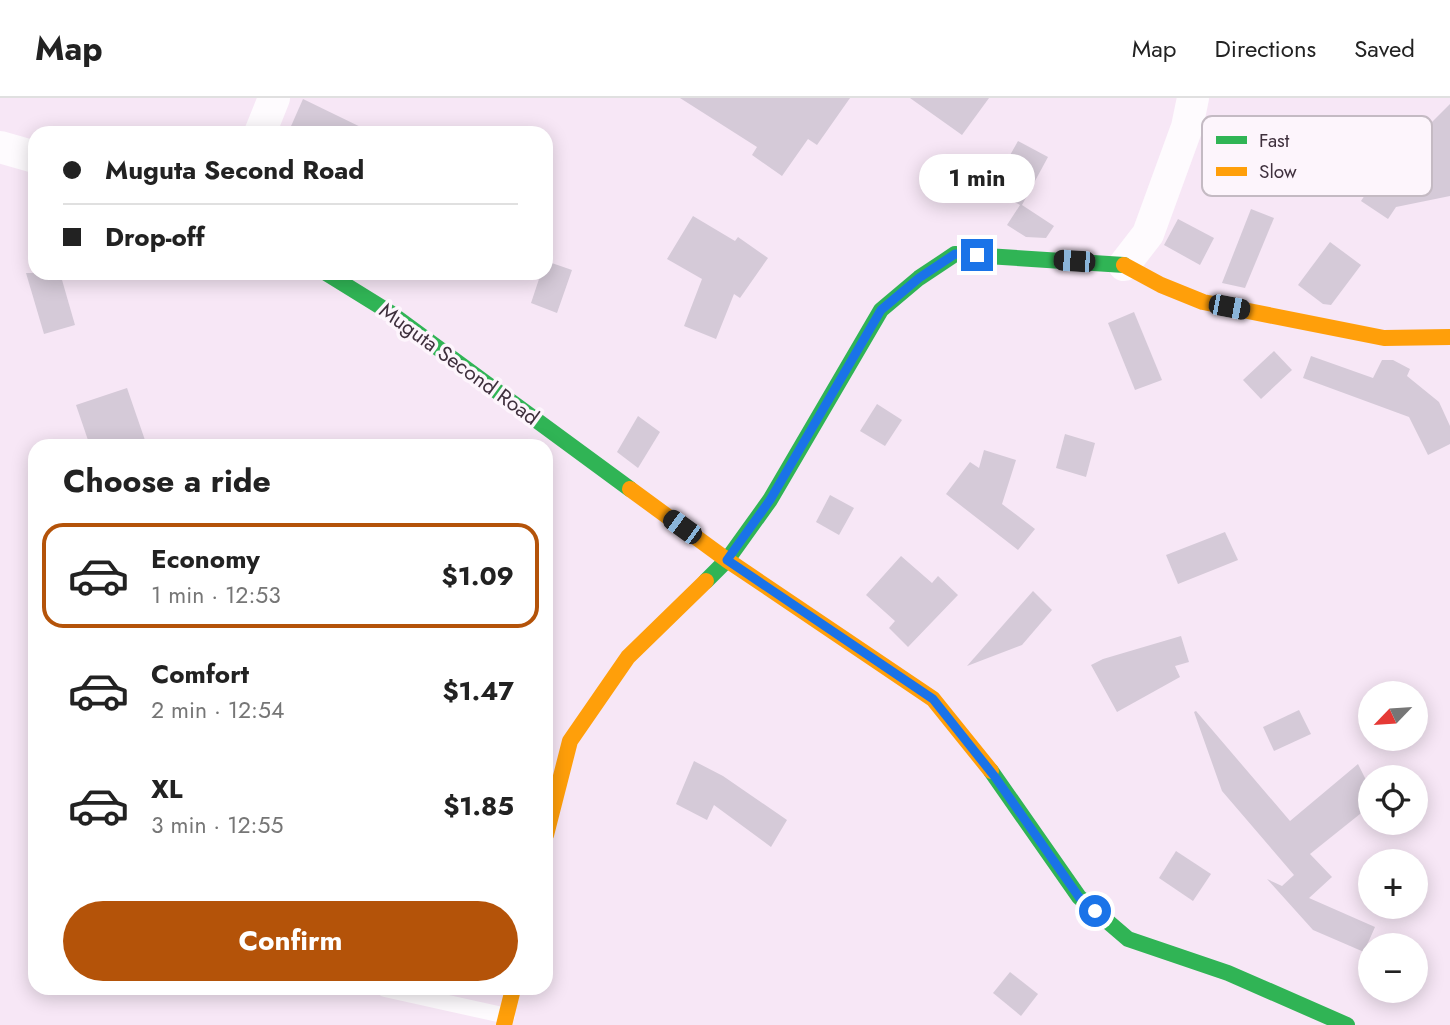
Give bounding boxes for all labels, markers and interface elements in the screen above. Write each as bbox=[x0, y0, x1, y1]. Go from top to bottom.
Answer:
text: Map bbox=[35, 25, 103, 72]
text: Map bbox=[1132, 31, 1177, 66]
text: Directions bbox=[1215, 31, 1316, 66]
text: Saved bbox=[1354, 31, 1415, 66]
legend bbox=[1202, 116, 1432, 196]
text: Fast bbox=[1259, 127, 1290, 154]
text: Muguta Second Road bbox=[105, 151, 364, 189]
callout: 1 min bbox=[919, 153, 1035, 202]
text: Slow bbox=[1259, 158, 1297, 185]
text: 1 min bbox=[948, 161, 1006, 195]
text: Drop-off bbox=[105, 218, 205, 256]
route end bbox=[961, 239, 993, 271]
car bbox=[1053, 249, 1096, 273]
car bbox=[1207, 293, 1252, 321]
street label: Muguta Second Road bbox=[373, 296, 545, 432]
text: Choose a ride bbox=[63, 458, 271, 504]
car bbox=[659, 506, 706, 548]
text: Economy bbox=[151, 540, 260, 578]
icon: car bbox=[67, 544, 130, 607]
text: $1.09 bbox=[442, 557, 514, 595]
text: 1 min · 12:53 bbox=[151, 578, 281, 612]
text: Comfort bbox=[151, 655, 249, 693]
icon: car bbox=[67, 659, 130, 722]
text: $1.47 bbox=[442, 672, 514, 710]
north arrow bbox=[1358, 681, 1428, 751]
map controls bbox=[1358, 681, 1428, 1003]
text: 2 min · 12:54 bbox=[151, 693, 284, 727]
button: locate bbox=[1358, 765, 1428, 835]
text: XL bbox=[151, 770, 183, 808]
icon: car bbox=[67, 774, 130, 837]
text: $1.85 bbox=[443, 787, 514, 825]
text: 3 min · 12:55 bbox=[151, 808, 283, 842]
button: + bbox=[1358, 849, 1428, 919]
route start bbox=[1079, 895, 1111, 927]
button: Confirm bbox=[63, 901, 518, 981]
button: − bbox=[1358, 933, 1428, 1003]

